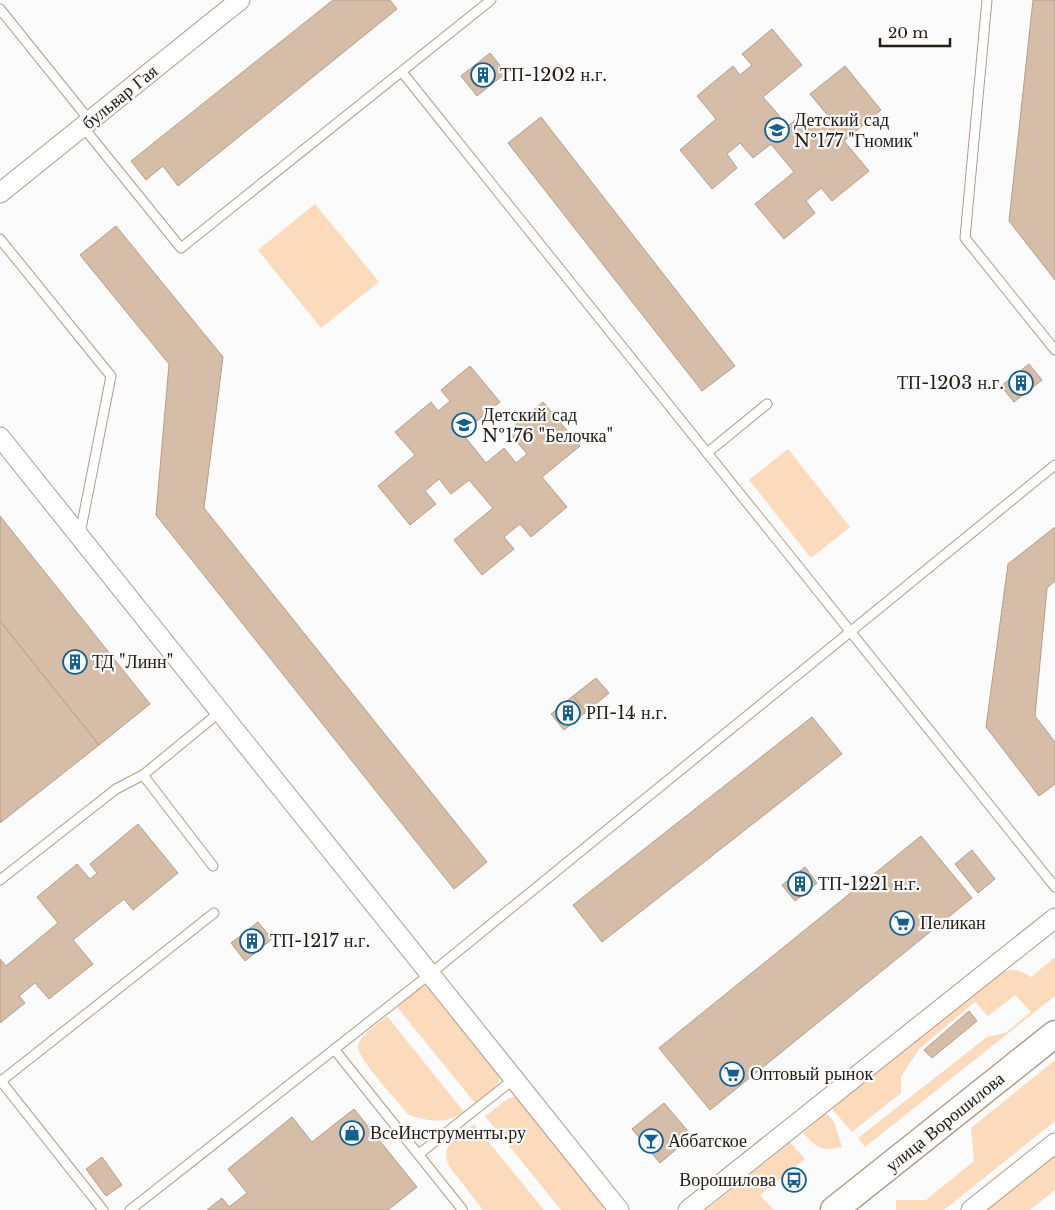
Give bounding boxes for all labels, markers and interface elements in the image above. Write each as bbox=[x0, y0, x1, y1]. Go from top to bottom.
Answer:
scale bar bbox=[880, 15, 950, 47]
text: 20 m bbox=[888, 23, 928, 42]
street label: бульвар Гая bbox=[78, 60, 162, 134]
building icon: ТП-1202 н.г. bbox=[470, 62, 496, 88]
place label: ТП-1202 н.г. bbox=[500, 64, 607, 86]
place label: Детский сад №177 "Гномик" bbox=[794, 109, 919, 152]
school or university icon: Детский сад №177 "Гномик" bbox=[764, 117, 790, 143]
building icon: ТП-1203 н.г. bbox=[1008, 370, 1034, 396]
place label: ТП-1203 н.г. bbox=[897, 372, 1004, 394]
place label: Детский сад №176 "Белочка" bbox=[482, 404, 613, 447]
school or university icon: Детский сад №176 "Белочка" bbox=[451, 412, 477, 438]
building icon: ТД "Линн" bbox=[62, 649, 88, 675]
place label: ТД "Линн" bbox=[92, 651, 173, 673]
building icon: РП-14 н.г. bbox=[555, 700, 581, 726]
place label: РП-14 н.г. bbox=[586, 702, 668, 724]
building icon: ТП-1221 н.г. bbox=[787, 871, 813, 897]
place label: ТП-1221 н.г. bbox=[818, 873, 920, 895]
supermarket icon: Пеликан bbox=[889, 910, 915, 936]
place label: Пеликан bbox=[920, 912, 986, 934]
building icon: ТП-1217 н.г. bbox=[239, 928, 265, 954]
place label: ТП-1217 н.г. bbox=[270, 930, 370, 952]
supermarket icon: Оптовый рынок bbox=[719, 1061, 745, 1087]
place label: Оптовый рынок bbox=[750, 1063, 873, 1085]
street label: улица Ворошилова bbox=[881, 1067, 1009, 1177]
shop icon: ВсеИнструменты.ру bbox=[339, 1120, 365, 1146]
place label: ВсеИнструменты.ру bbox=[370, 1122, 526, 1144]
bar icon: Аббатское bbox=[638, 1128, 664, 1154]
place label: Аббатское bbox=[668, 1130, 747, 1152]
bus stop icon: Ворошилова bbox=[781, 1167, 807, 1193]
place label: Ворошилова bbox=[679, 1169, 776, 1191]

